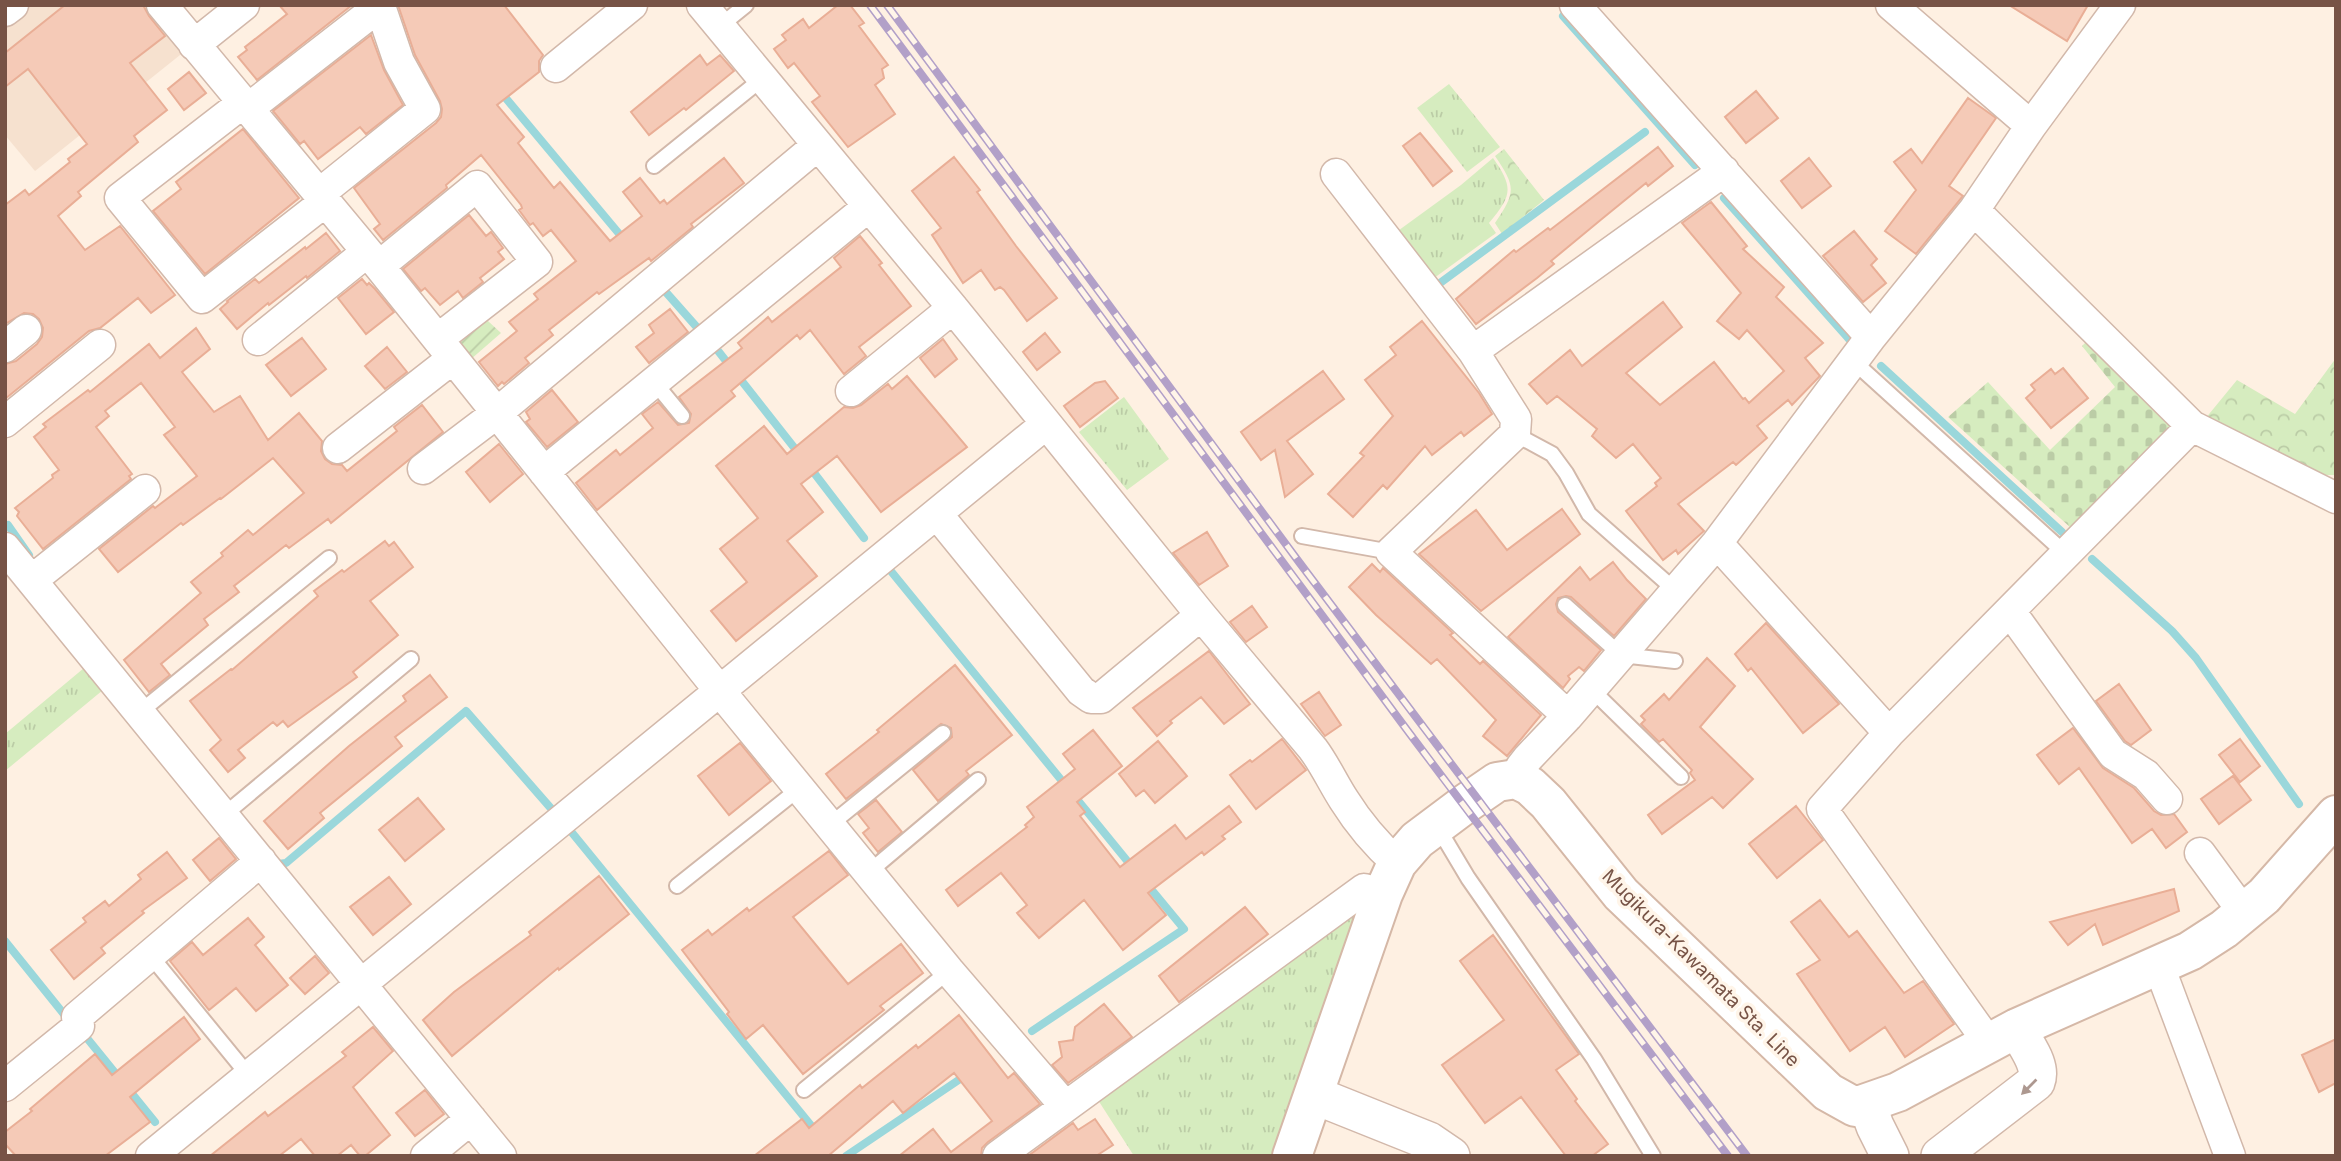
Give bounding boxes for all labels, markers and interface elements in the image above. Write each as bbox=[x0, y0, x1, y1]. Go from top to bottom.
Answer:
street label: Mugikura-Kawamata Sta. Line bbox=[1597, 864, 1805, 1072]
one-way arrow bbox=[2020, 1079, 2037, 1095]

